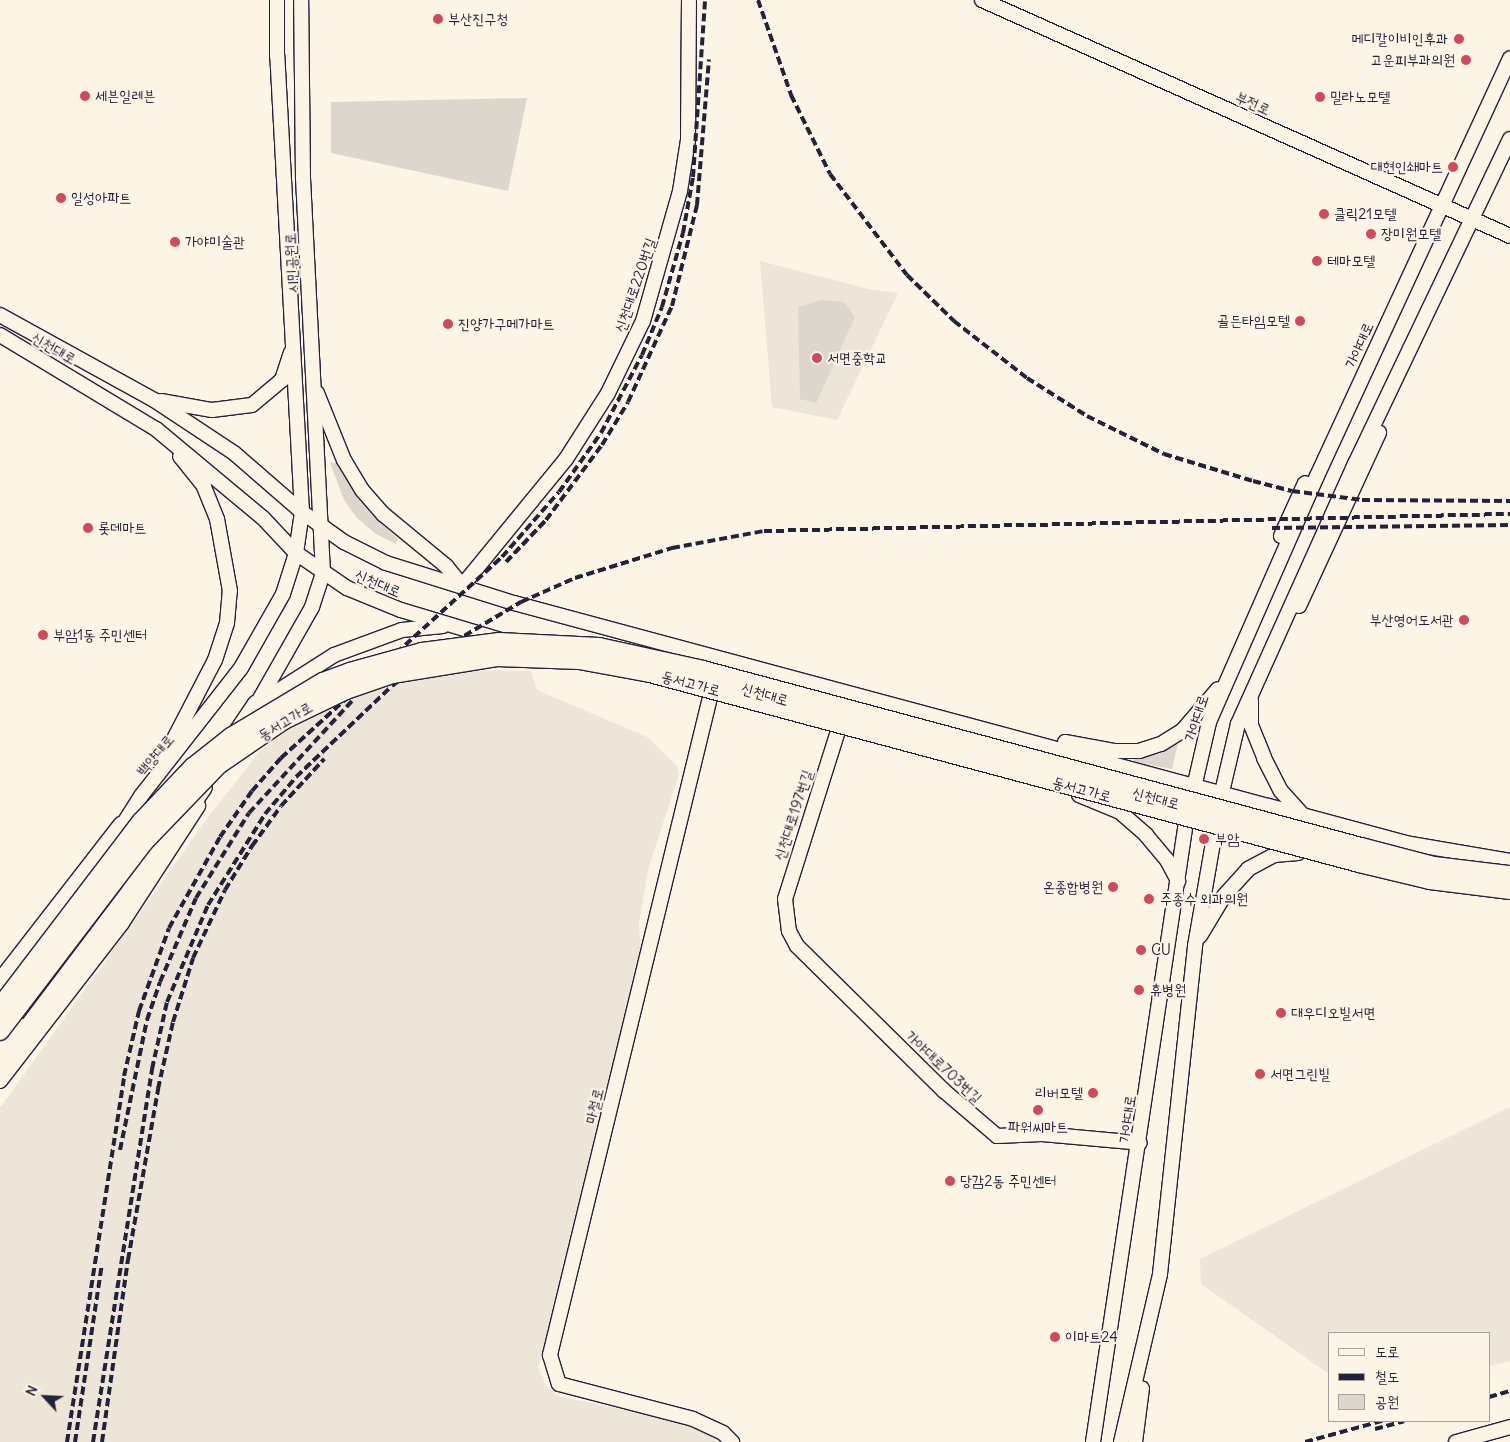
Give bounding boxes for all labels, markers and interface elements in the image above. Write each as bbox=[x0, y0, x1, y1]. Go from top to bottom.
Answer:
place label: 부산진구청 bbox=[448, 10, 508, 28]
marker: 부산진구청 bbox=[432, 13, 444, 25]
place label: 메디칼이비인후과 bbox=[1351, 30, 1448, 48]
marker: 메디칼이비인후과 bbox=[1452, 32, 1466, 46]
place label: 고운피부과의원 bbox=[1371, 51, 1455, 69]
marker: 고운피부과의원 bbox=[1459, 53, 1473, 67]
place label: 세븐일레븐 bbox=[95, 87, 155, 105]
street label: 부전로 bbox=[1233, 87, 1273, 119]
place label: 밀라노모텔 bbox=[1330, 88, 1390, 106]
marker: 세븐일레븐 bbox=[79, 90, 91, 102]
marker: 밀라노모텔 bbox=[1314, 91, 1326, 103]
place label: 대현인쇄마트 bbox=[1371, 158, 1443, 176]
marker: 대현인쇄마트 bbox=[1447, 161, 1459, 173]
place label: 일성아파트 bbox=[71, 189, 131, 207]
marker: 일성아파트 bbox=[55, 192, 67, 204]
place label: 클릭21모텔 bbox=[1334, 205, 1396, 223]
marker: 클릭21모텔 bbox=[1318, 208, 1330, 220]
place label: 장미원모텔 bbox=[1381, 225, 1441, 243]
marker: 장미원모텔 bbox=[1365, 228, 1377, 240]
place label: 가야미술관 bbox=[185, 233, 245, 251]
street label: 시민공원로 bbox=[281, 233, 301, 293]
street label: 신천대로220번길 bbox=[610, 235, 660, 335]
marker: 가야미술관 bbox=[169, 236, 181, 248]
place label: 테마모텔 bbox=[1327, 252, 1375, 270]
marker: 테마모텔 bbox=[1311, 255, 1323, 267]
place label: 골든타임모텔 bbox=[1218, 312, 1290, 330]
place label: 진양가구메가마트 bbox=[458, 315, 555, 333]
marker: 골든타임모텔 bbox=[1294, 315, 1306, 327]
marker: 진양가구메가마트 bbox=[442, 318, 454, 330]
street label: 가야대로 bbox=[1341, 319, 1377, 371]
street label: 신천대로 bbox=[29, 328, 79, 368]
place label: 서면중학교 bbox=[827, 349, 887, 367]
marker: 서면중학교 bbox=[811, 352, 823, 364]
place label: 롯데마트 bbox=[98, 519, 146, 537]
marker: 롯데마트 bbox=[82, 522, 94, 534]
street label: 신천대로 bbox=[352, 565, 404, 601]
place label: 부산영어도서관 bbox=[1370, 611, 1454, 629]
marker: 부산영어도서관 bbox=[1458, 614, 1470, 626]
place label: 부암1동 주민센터 bbox=[53, 626, 147, 644]
marker: 부암1동 주민센터 bbox=[37, 629, 49, 641]
street label: 동서고가로 bbox=[660, 666, 722, 700]
street label: 신천대로 bbox=[739, 679, 791, 709]
street label: 가야대로 bbox=[1180, 692, 1212, 744]
street label: 동서고가로 bbox=[254, 698, 316, 744]
street label: 백양대로 bbox=[133, 731, 177, 779]
street label: 신천대로197번길 bbox=[770, 767, 816, 863]
street label: 동서고가로 bbox=[1051, 772, 1113, 806]
street label: 신천대로 bbox=[1130, 783, 1182, 813]
place label: 부암 bbox=[1215, 830, 1239, 848]
marker: 부암 bbox=[1197, 832, 1211, 846]
place label: 온종합병원 bbox=[1043, 878, 1103, 896]
marker: 온종합병원 bbox=[1107, 881, 1119, 893]
place label: 주종수 외과의원 bbox=[1160, 890, 1248, 908]
marker: 주종수 외과의원 bbox=[1142, 892, 1156, 906]
place label: CU bbox=[1151, 941, 1171, 959]
marker: CU bbox=[1135, 944, 1147, 956]
place label: 휴병원 bbox=[1150, 981, 1186, 999]
marker: 휴병원 bbox=[1132, 983, 1146, 997]
place label: 대우디오빌서면 bbox=[1291, 1004, 1375, 1022]
marker: 대우디오빌서면 bbox=[1275, 1007, 1287, 1019]
street label: 가야대로703번길 bbox=[902, 1027, 986, 1107]
place label: 서면그린빌 bbox=[1270, 1065, 1330, 1083]
marker: 서면그린빌 bbox=[1254, 1068, 1266, 1080]
place label: 리버모텔 bbox=[1035, 1084, 1083, 1102]
street label: 마철로 bbox=[581, 1086, 607, 1126]
marker: 리버모텔 bbox=[1087, 1087, 1099, 1099]
street label: 가야대로 bbox=[1115, 1094, 1139, 1144]
marker: 파워씨마트 bbox=[1032, 1104, 1044, 1116]
place label: 파워씨마트 bbox=[1008, 1118, 1068, 1136]
place label: 당감2동 주민센터 bbox=[960, 1172, 1056, 1190]
marker: 당감2동 주민센터 bbox=[944, 1175, 956, 1187]
place label: 이마트24 bbox=[1065, 1328, 1118, 1346]
marker: 이마트24 bbox=[1049, 1331, 1061, 1343]
legend bbox=[1328, 1332, 1490, 1422]
text: 도로 bbox=[1375, 1342, 1399, 1361]
text: 철도 bbox=[1375, 1367, 1399, 1386]
north arrow bbox=[20, 1372, 70, 1422]
text: N bbox=[21, 1382, 42, 1399]
text: 공원 bbox=[1375, 1392, 1399, 1411]

